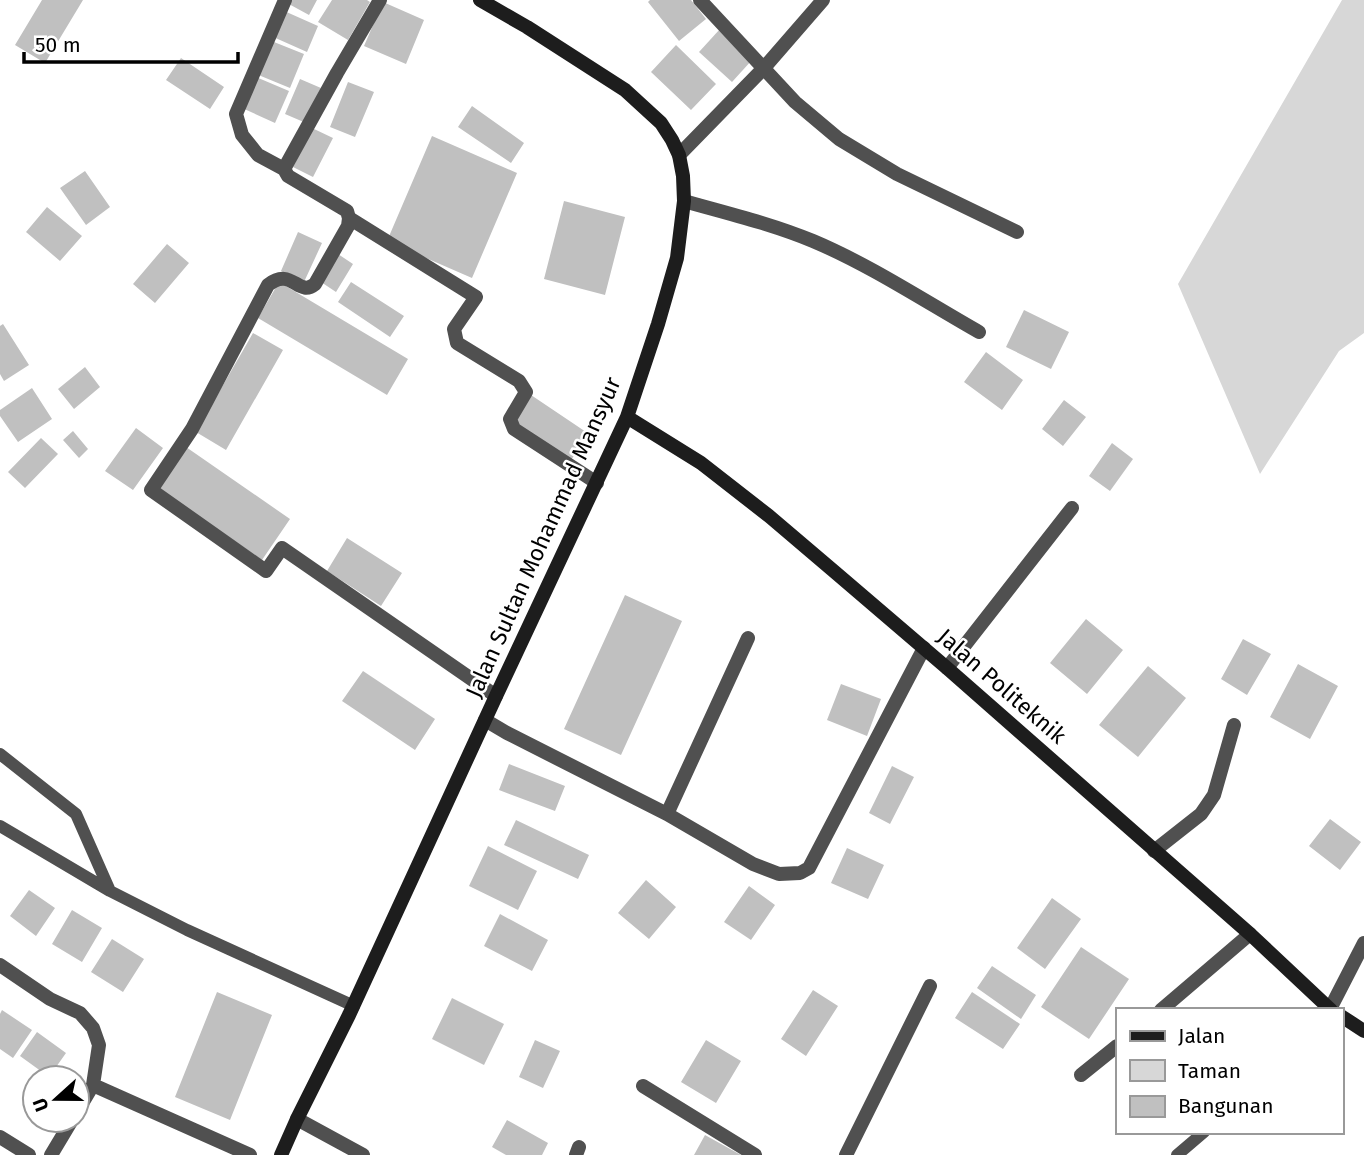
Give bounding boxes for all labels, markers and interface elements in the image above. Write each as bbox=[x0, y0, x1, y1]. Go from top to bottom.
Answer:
scale bar bbox=[24, 21, 238, 65]
text: 50 m bbox=[35, 32, 81, 58]
street label: Jalan Sultan Mohammad Mansyur bbox=[459, 372, 627, 702]
street label: Jalan Politeknik bbox=[932, 623, 1072, 750]
legend bbox=[1116, 1008, 1343, 1134]
text: Jalan bbox=[1178, 1023, 1225, 1049]
text: Taman bbox=[1178, 1058, 1241, 1084]
north arrow bbox=[21, 1064, 91, 1134]
text: Bangunan bbox=[1178, 1093, 1273, 1119]
text: U bbox=[28, 1095, 54, 1115]

